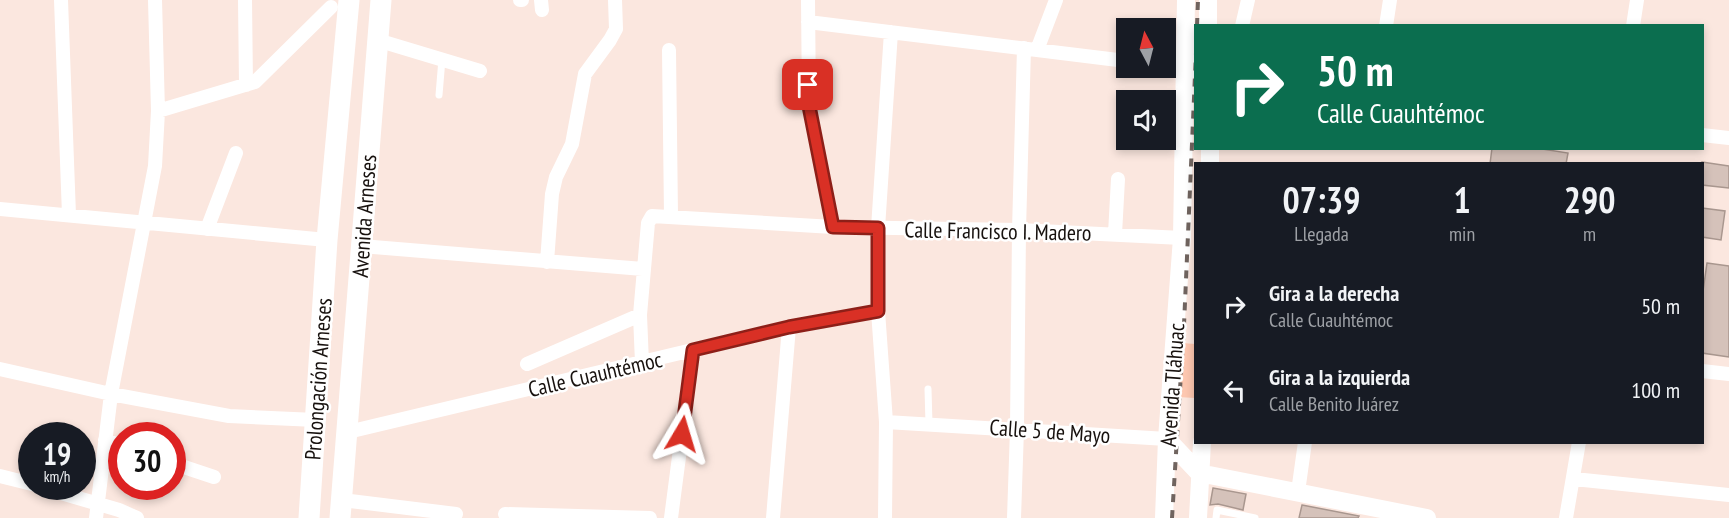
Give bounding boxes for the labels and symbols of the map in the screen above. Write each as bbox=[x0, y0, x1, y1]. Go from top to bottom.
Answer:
north arrow bbox=[1116, 18, 1176, 78]
pin bbox=[782, 59, 833, 110]
street label: Avenida Arneses bbox=[346, 154, 382, 278]
street label: Calle Francisco I. Madero bbox=[904, 215, 1092, 247]
street label: Prolongación Arneses bbox=[298, 297, 338, 461]
street label: Avenida Tláhuac bbox=[1154, 322, 1190, 448]
street label: Calle Cuauhtémoc bbox=[525, 345, 665, 403]
position arrow bbox=[650, 402, 714, 466]
street label: Calle 5 de Mayo bbox=[989, 413, 1111, 449]
speed limit sign: 30 bbox=[108, 422, 186, 500]

